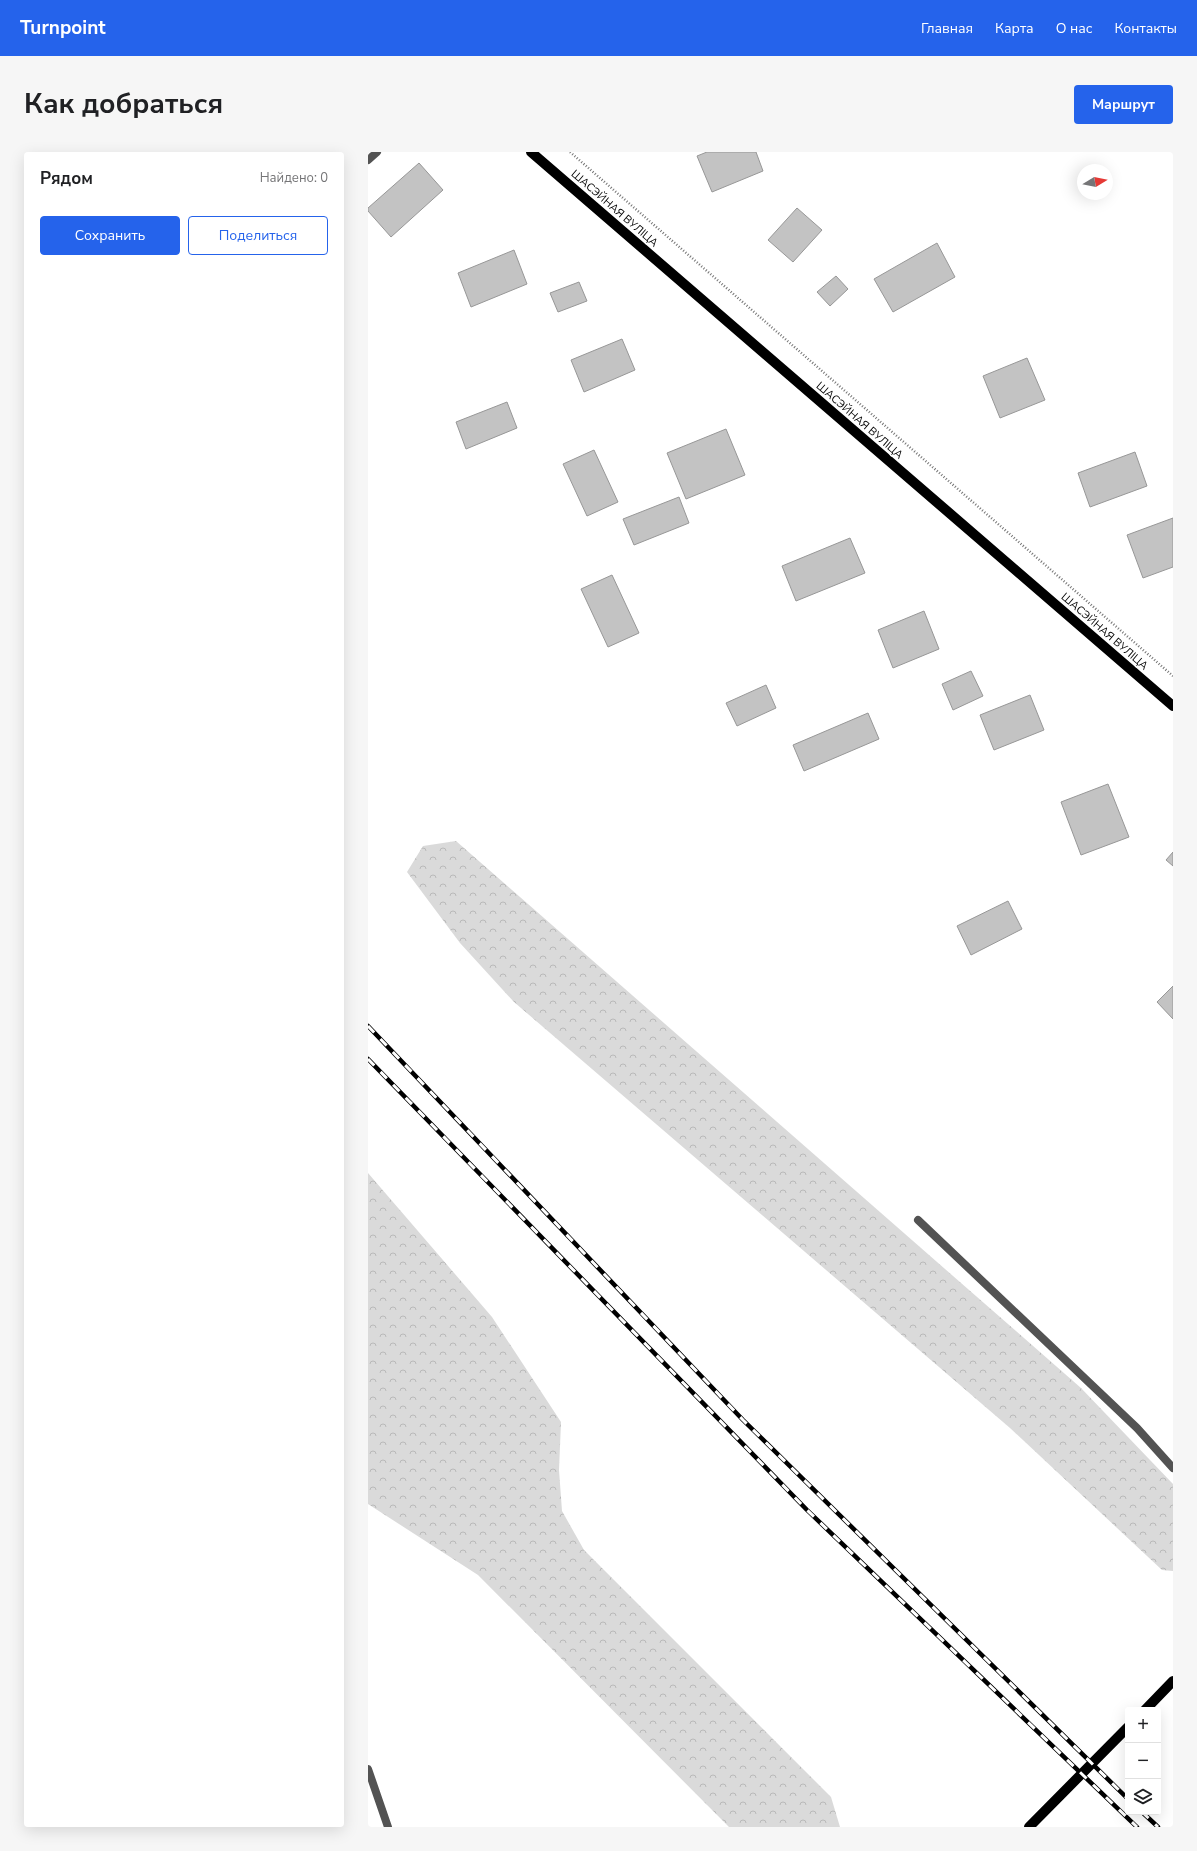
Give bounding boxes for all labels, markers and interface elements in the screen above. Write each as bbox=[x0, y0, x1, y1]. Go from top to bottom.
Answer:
text: Turnpoint bbox=[20, 15, 106, 41]
text: Главная bbox=[921, 19, 973, 38]
text: Карта bbox=[995, 19, 1034, 38]
text: О нас bbox=[1056, 19, 1092, 38]
text: Контакты bbox=[1114, 19, 1177, 38]
text: Как добраться bbox=[24, 85, 223, 123]
button: Маршрут bbox=[1074, 85, 1173, 124]
north arrow bbox=[1077, 164, 1113, 200]
street label: ШАСЭЙНАЯ ВУЛІЦА bbox=[568, 166, 661, 250]
text: Рядом bbox=[40, 167, 93, 190]
text: Найдено: 0 bbox=[260, 169, 328, 187]
button: Сохранить bbox=[40, 216, 180, 255]
button: Поделиться bbox=[188, 216, 328, 255]
street label: ШАСЭЙНАЯ ВУЛІЦА bbox=[813, 378, 906, 462]
street label: ШАСЭЙНАЯ ВУЛІЦА bbox=[1058, 589, 1151, 673]
map controls bbox=[1125, 1707, 1161, 1815]
button: + bbox=[1125, 1707, 1161, 1743]
button: − bbox=[1125, 1743, 1161, 1779]
button: layers bbox=[1125, 1779, 1161, 1815]

